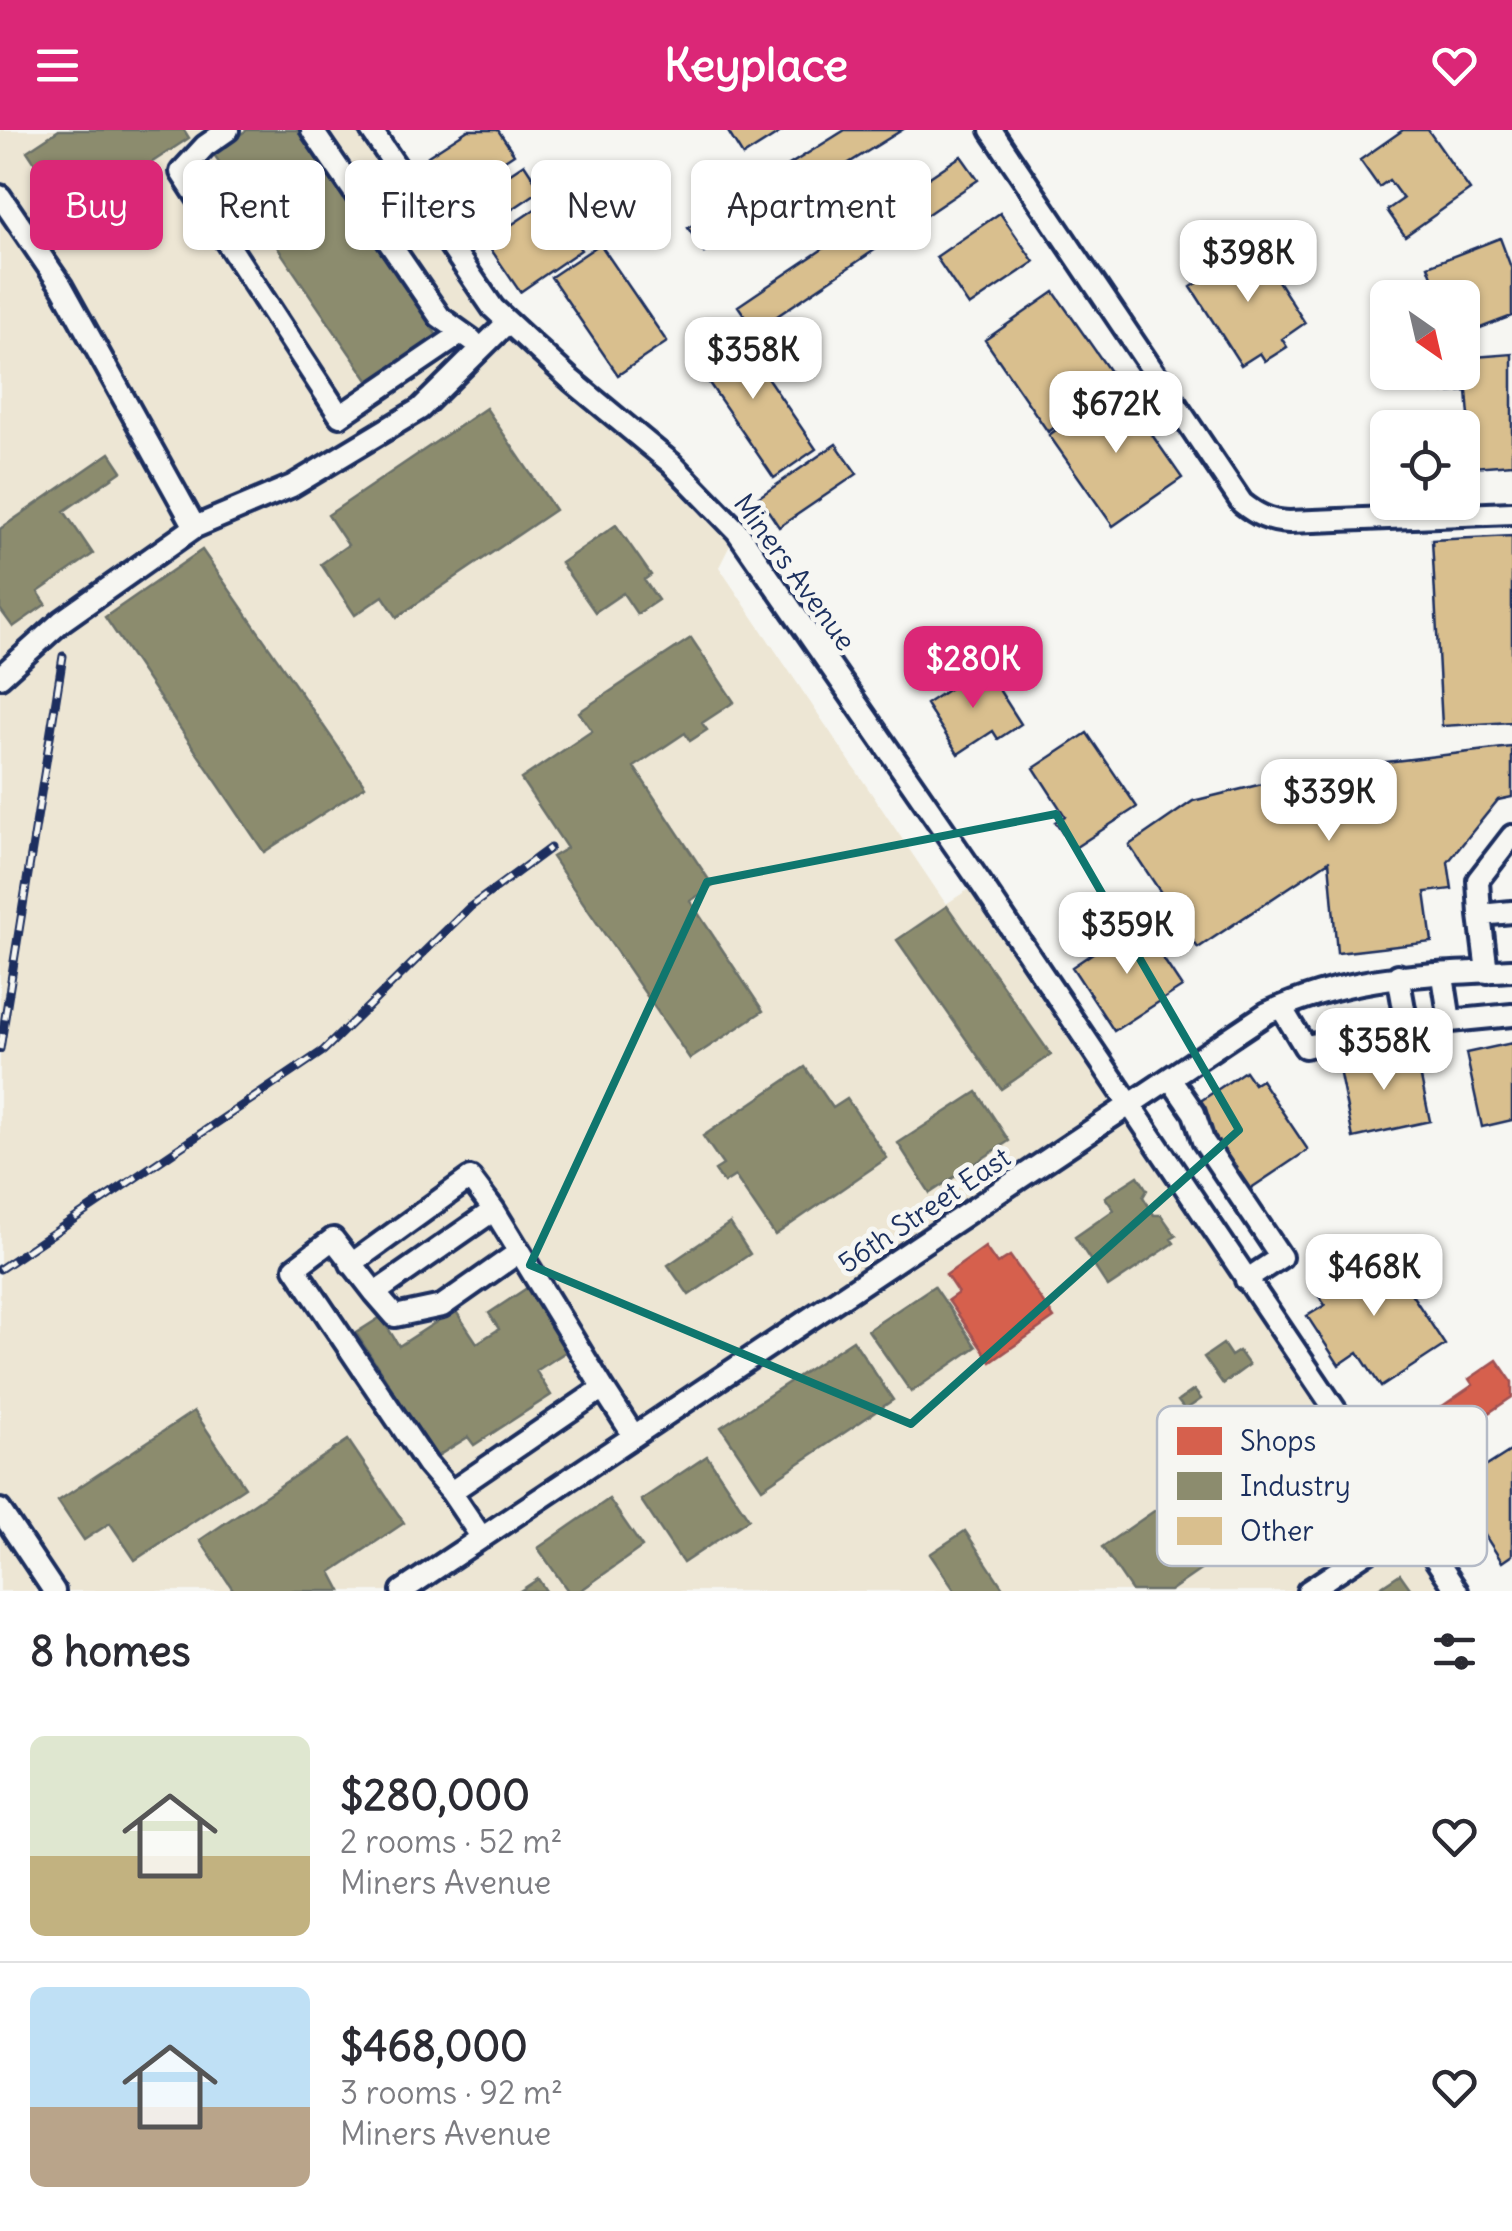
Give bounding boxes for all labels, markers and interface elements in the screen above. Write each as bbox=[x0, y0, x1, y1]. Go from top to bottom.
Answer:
text: Keyplace bbox=[664, 37, 848, 93]
icon: menu bbox=[30, 38, 85, 93]
icon: heart bbox=[1427, 38, 1482, 93]
chip: Buy bbox=[30, 160, 163, 250]
chip: Rent bbox=[183, 160, 325, 250]
chip: Filters bbox=[345, 160, 511, 250]
chip: New bbox=[531, 160, 671, 250]
chip: Apartment bbox=[691, 160, 931, 250]
pin: $398K bbox=[1178, 220, 1318, 305]
text: $398K bbox=[1202, 232, 1294, 273]
north arrow bbox=[1370, 280, 1480, 390]
map controls bbox=[1370, 280, 1480, 520]
pin: $358K bbox=[683, 317, 823, 402]
text: $358K bbox=[707, 329, 799, 370]
pin: $672K bbox=[1046, 371, 1186, 456]
text: $672K bbox=[1071, 383, 1161, 424]
button: locate bbox=[1370, 410, 1480, 520]
street label: Miners Avenue bbox=[726, 487, 864, 657]
pin: $280K bbox=[903, 626, 1043, 711]
text: $280K bbox=[926, 638, 1020, 679]
pin: $339K bbox=[1259, 759, 1399, 844]
text: $339K bbox=[1283, 771, 1375, 812]
pin: $359K bbox=[1057, 892, 1197, 977]
text: $359K bbox=[1081, 904, 1173, 945]
pin: $358K bbox=[1314, 1008, 1454, 1093]
text: $358K bbox=[1338, 1020, 1430, 1061]
street label: 56th Street East bbox=[831, 1139, 1017, 1281]
pin: $468K bbox=[1304, 1234, 1444, 1319]
text: $468K bbox=[1328, 1246, 1420, 1287]
legend bbox=[1157, 1406, 1487, 1566]
text: Shops bbox=[1240, 1423, 1316, 1459]
text: Industry bbox=[1240, 1468, 1351, 1504]
text: Other bbox=[1240, 1513, 1314, 1549]
icon: filters bbox=[1427, 1624, 1482, 1679]
text: 8 homes bbox=[30, 1625, 191, 1677]
text: $280,000 bbox=[340, 1769, 530, 1821]
icon: home bbox=[110, 1776, 230, 1896]
icon: heart bbox=[1427, 1809, 1482, 1864]
text: 2 rooms · 52 m² bbox=[340, 1821, 562, 1862]
text: Miners Avenue bbox=[340, 1862, 551, 1903]
text: $468,000 bbox=[340, 2020, 528, 2072]
icon: home bbox=[110, 2027, 230, 2147]
icon: heart bbox=[1427, 2060, 1482, 2115]
text: 3 rooms · 92 m² bbox=[340, 2072, 563, 2113]
text: Miners Avenue bbox=[340, 2113, 551, 2154]

